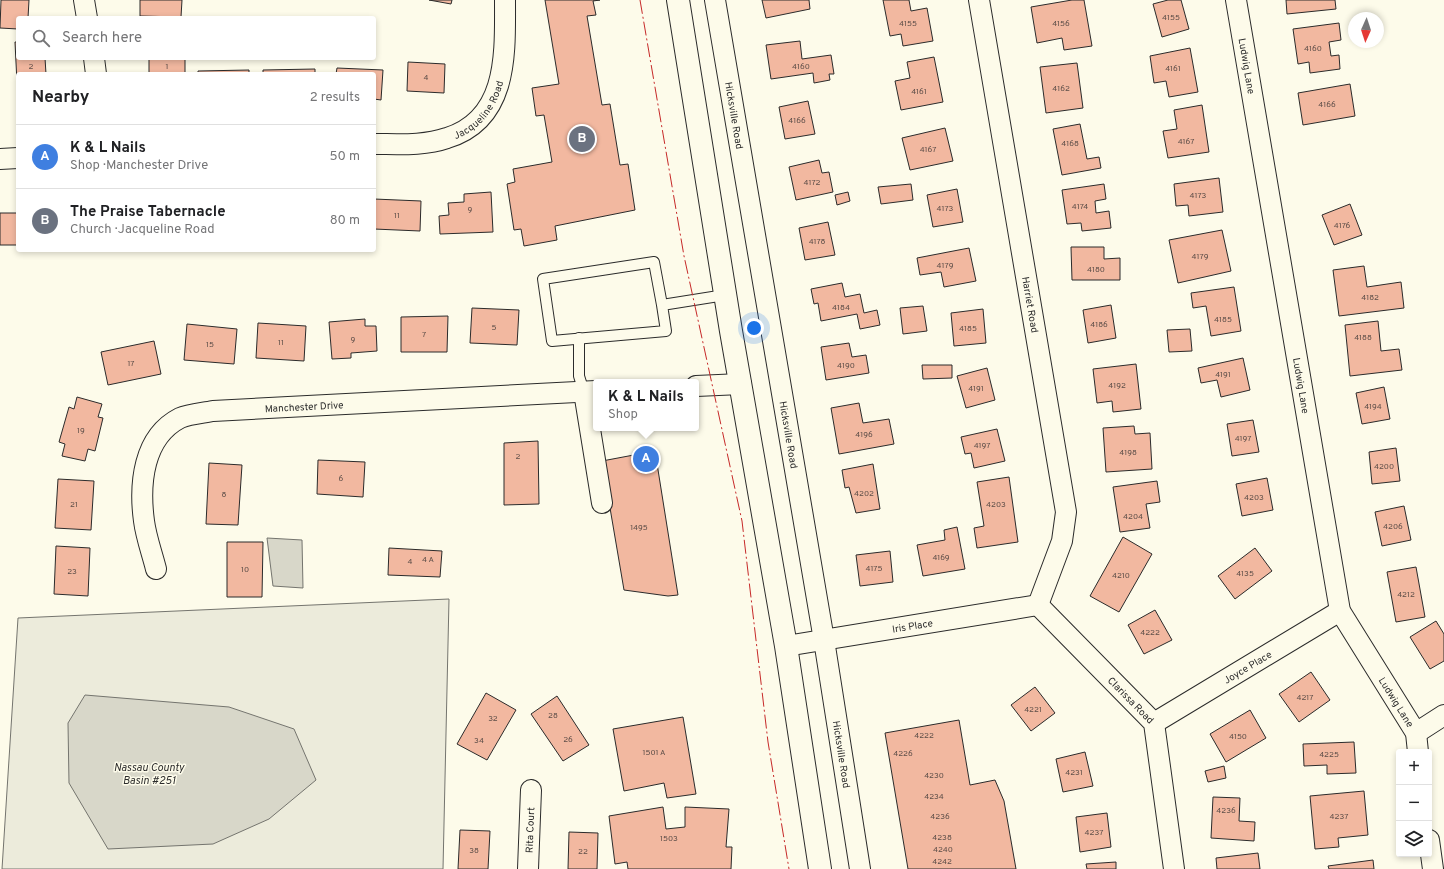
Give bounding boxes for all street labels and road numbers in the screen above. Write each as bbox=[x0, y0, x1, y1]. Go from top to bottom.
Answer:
street label: Ludwig Lane bbox=[1235, 37, 1257, 95]
street label: Jacqueline Road bbox=[452, 79, 507, 143]
street label: Hicksville Road bbox=[721, 81, 745, 150]
street label: Harriet Road bbox=[1018, 276, 1040, 334]
street label: Ludwig Lane bbox=[1289, 357, 1311, 415]
street label: Manchester Drive bbox=[265, 399, 344, 416]
street label: Hicksville Road bbox=[775, 400, 800, 470]
street label: Iris Place bbox=[891, 617, 934, 637]
street label: Joyce Place bbox=[1222, 649, 1275, 688]
street label: Clarissa Road bbox=[1104, 675, 1156, 727]
street label: Ludwig Lane bbox=[1375, 675, 1416, 730]
street label: Hicksville Road bbox=[829, 720, 852, 789]
street label: Rita Court bbox=[524, 807, 538, 853]

